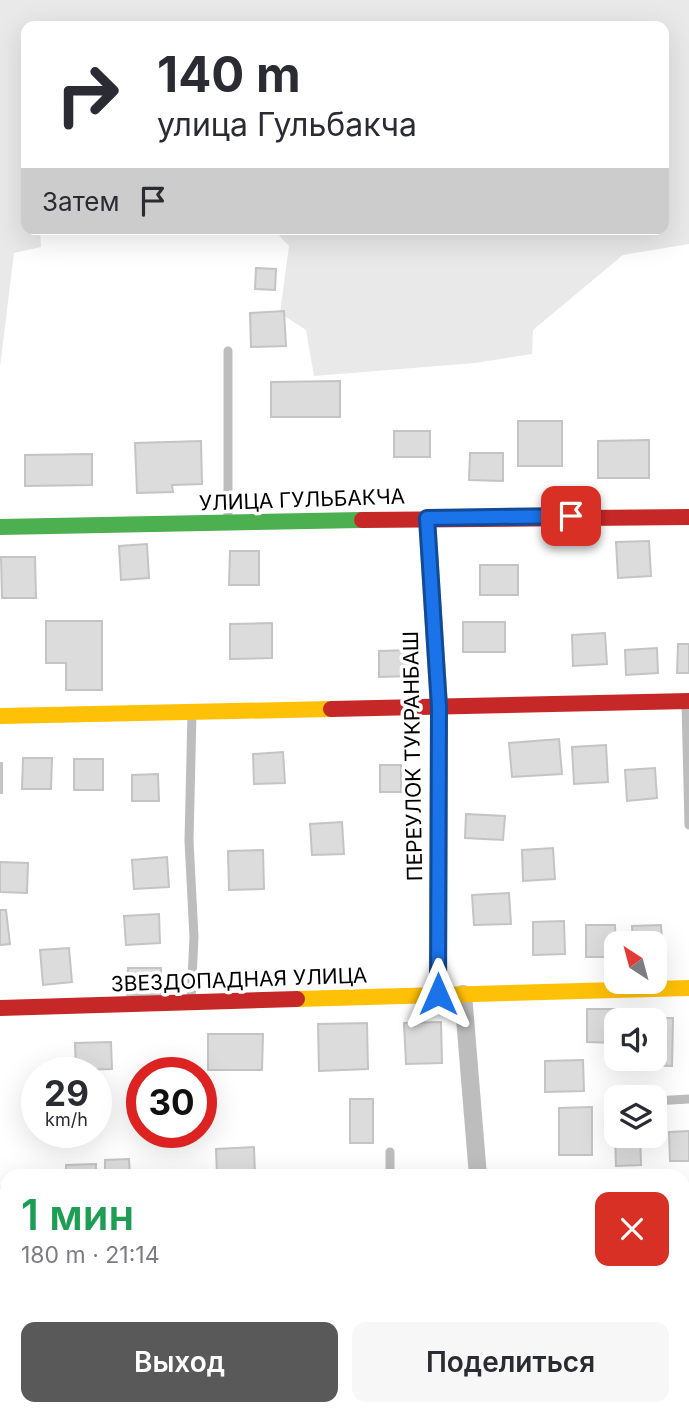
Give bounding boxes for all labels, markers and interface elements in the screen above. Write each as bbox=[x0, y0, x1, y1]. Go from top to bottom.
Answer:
text: 140 m bbox=[157, 45, 301, 104]
icon: right bbox=[42, 49, 133, 140]
text: улица Гульбакча bbox=[157, 105, 417, 144]
icon: arrive bbox=[134, 182, 172, 220]
text: Затем bbox=[42, 186, 120, 217]
street label: УЛИЦА ГУЛЬБАКЧА bbox=[198, 483, 406, 516]
pin bbox=[541, 486, 601, 546]
icon: arrive bbox=[552, 497, 590, 535]
street label: ПЕРЕУЛОК ТУКРАНБАШ bbox=[398, 631, 427, 881]
north arrow bbox=[604, 931, 667, 994]
map controls bbox=[604, 931, 667, 1148]
position arrow bbox=[401, 957, 475, 1031]
street label: ЗВЕЗДОПАДНАЯ УЛИЦА bbox=[110, 963, 368, 996]
button: sound bbox=[604, 1008, 667, 1071]
speed limit sign: 30 bbox=[126, 1057, 217, 1148]
text: 29 bbox=[44, 1072, 89, 1114]
button: layers bbox=[604, 1085, 667, 1148]
text: km/h bbox=[45, 1109, 88, 1130]
text: 1 мин bbox=[21, 1189, 134, 1240]
button: close bbox=[595, 1192, 669, 1266]
text: 180 m · 21:14 bbox=[21, 1241, 160, 1269]
button: Выход bbox=[21, 1322, 338, 1402]
button: Поделиться bbox=[352, 1322, 669, 1402]

